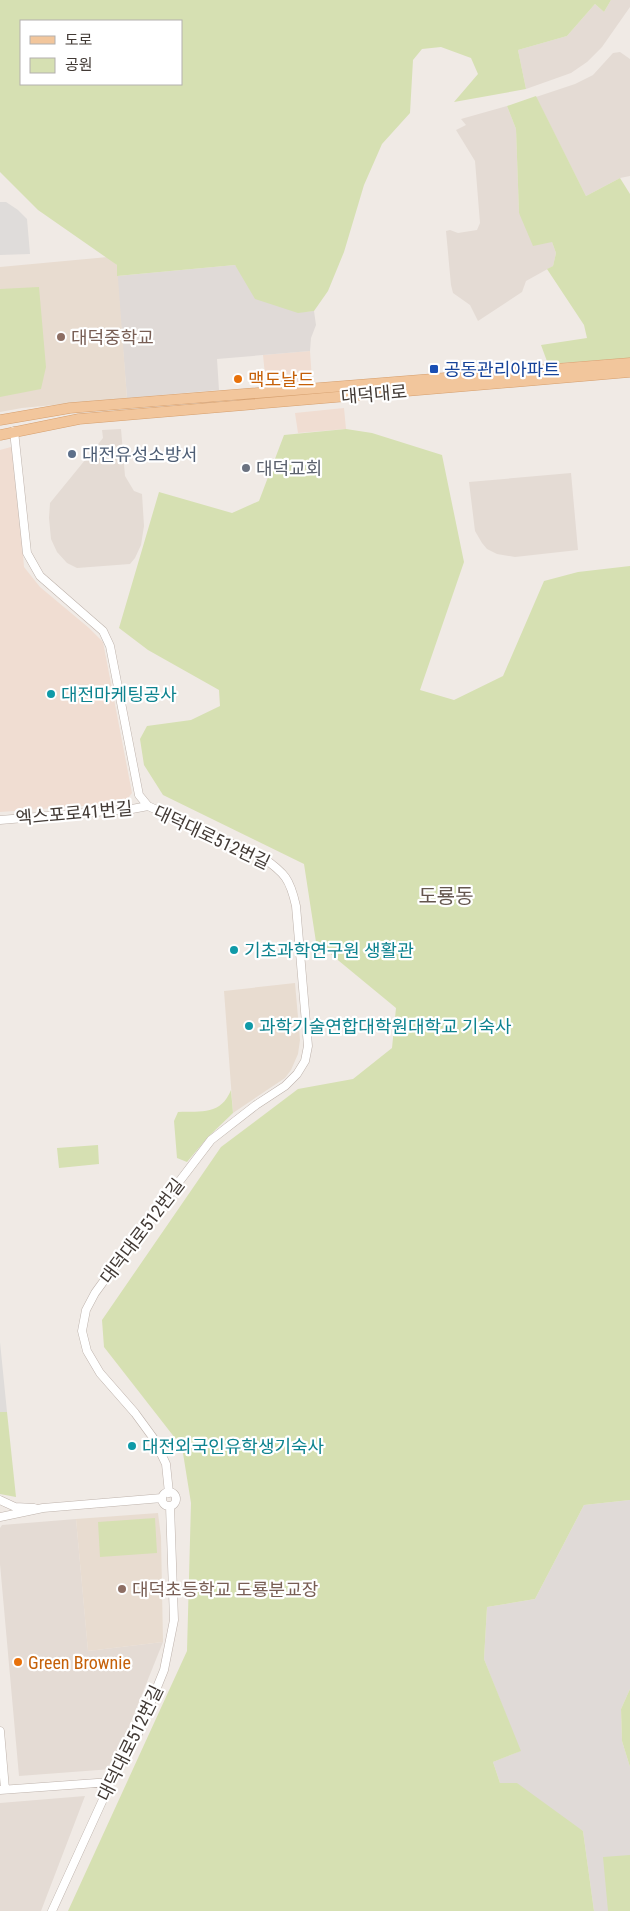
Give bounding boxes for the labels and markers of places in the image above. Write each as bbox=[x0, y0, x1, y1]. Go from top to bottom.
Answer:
place label: 대덕중학교 bbox=[71, 327, 154, 348]
marker: 대덕중학교 bbox=[55, 331, 67, 343]
place label: 공동관리아파트 bbox=[444, 359, 560, 380]
marker: 공동관리아파트 bbox=[428, 363, 440, 375]
place label: 맥도날드 bbox=[248, 369, 314, 390]
marker: 맥도날드 bbox=[232, 373, 244, 385]
place label: 대전유성소방서 bbox=[82, 444, 198, 465]
marker: 대전유성소방서 bbox=[66, 448, 78, 460]
place label: 대덕교회 bbox=[256, 458, 322, 479]
marker: 대덕교회 bbox=[240, 462, 252, 474]
place label: 대전마케팅공사 bbox=[61, 684, 177, 705]
marker: 대전마케팅공사 bbox=[45, 688, 57, 700]
place label: 기초과학연구원 생활관 bbox=[244, 940, 414, 961]
marker: 기초과학연구원 생활관 bbox=[228, 944, 240, 956]
place label: 과학기술연합대학원대학교 기숙사 bbox=[259, 1016, 512, 1037]
marker: 과학기술연합대학원대학교 기숙사 bbox=[243, 1020, 255, 1032]
place label: 대전외국인유학생기숙사 bbox=[142, 1436, 325, 1457]
marker: 대전외국인유학생기숙사 bbox=[126, 1440, 138, 1452]
place label: 대덕초등학교 도룡분교장 bbox=[132, 1579, 318, 1600]
marker: 대덕초등학교 도룡분교장 bbox=[116, 1583, 128, 1595]
place label: Green Brownie bbox=[28, 1652, 131, 1673]
marker: Green Brownie bbox=[12, 1656, 24, 1668]

